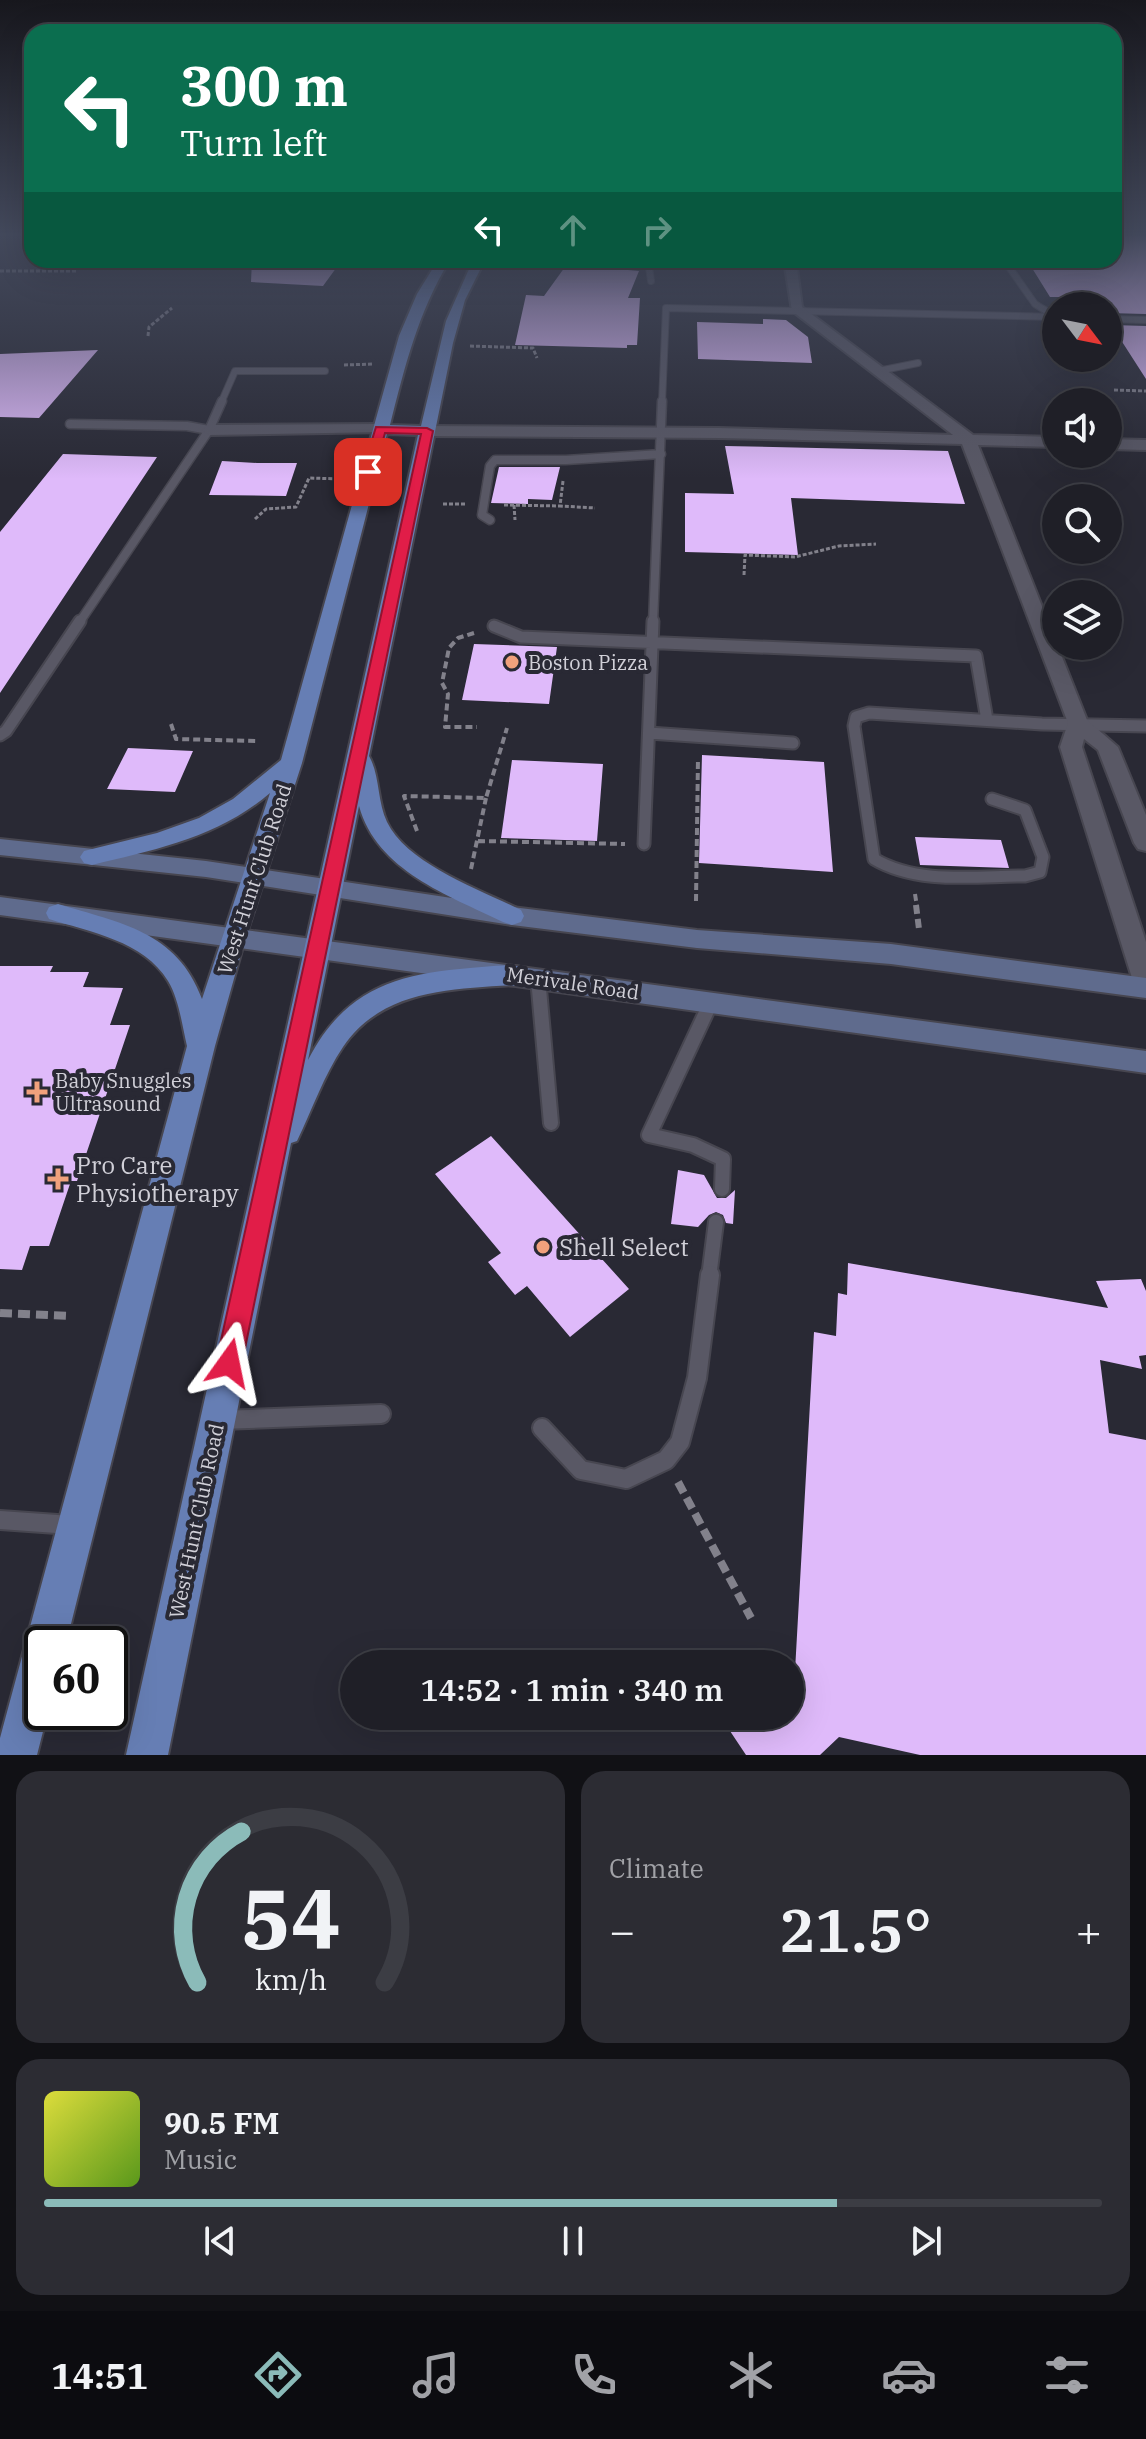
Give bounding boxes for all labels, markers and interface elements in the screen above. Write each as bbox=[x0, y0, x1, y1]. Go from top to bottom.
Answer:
text: 300 m bbox=[180, 49, 348, 121]
icon: left bbox=[48, 56, 152, 160]
text: Turn left bbox=[180, 119, 327, 166]
icon: left bbox=[467, 208, 511, 252]
icon: ahead bbox=[551, 208, 595, 252]
icon: right bbox=[635, 208, 679, 252]
north arrow bbox=[1042, 292, 1122, 372]
map controls bbox=[1042, 292, 1122, 660]
button: sound bbox=[1042, 388, 1122, 468]
pin bbox=[334, 438, 402, 506]
icon: arrive bbox=[346, 450, 390, 494]
button: search bbox=[1042, 484, 1122, 564]
button: layers bbox=[1042, 580, 1122, 660]
place label: Boston Pizza bbox=[528, 649, 648, 676]
marker: Boston Pizza bbox=[503, 653, 521, 671]
street label: West Hunt Club Road bbox=[210, 780, 298, 978]
street label: Merivale Road bbox=[505, 960, 641, 1006]
place label: Baby Snuggles Ultrasound bbox=[55, 1067, 192, 1117]
marker: Baby Snuggles Ultrasound bbox=[26, 1081, 48, 1103]
place label: Pro Care Physiotherapy bbox=[76, 1149, 239, 1209]
marker: Pro Care Physiotherapy bbox=[47, 1168, 69, 1190]
place label: Shell Select bbox=[559, 1231, 689, 1263]
marker: Shell Select bbox=[534, 1238, 552, 1256]
position arrow bbox=[187, 1321, 271, 1405]
street label: West Hunt Club Road bbox=[162, 1421, 230, 1621]
speed limit sign: 60 bbox=[24, 1626, 128, 1730]
text: 14:52 · 1 min · 340 m bbox=[421, 1670, 723, 1709]
text: Climate bbox=[609, 1851, 704, 1885]
text: 54 bbox=[241, 1864, 340, 1972]
text: 21.5° bbox=[779, 1890, 932, 1969]
text: − bbox=[609, 1902, 635, 1959]
text: + bbox=[1076, 1902, 1102, 1959]
text: km/h bbox=[254, 1961, 327, 1998]
text: 90.5 FM bbox=[164, 2103, 279, 2142]
text: Music bbox=[164, 2142, 237, 2176]
icon: previous bbox=[198, 2219, 242, 2263]
icon: pause bbox=[551, 2219, 595, 2263]
icon: next bbox=[904, 2219, 948, 2263]
icon: directions bbox=[250, 2347, 306, 2403]
icon: music bbox=[408, 2347, 464, 2403]
icon: phone bbox=[566, 2347, 622, 2403]
icon: climate bbox=[723, 2347, 779, 2403]
icon: car bbox=[881, 2347, 937, 2403]
icon: filters bbox=[1039, 2347, 1095, 2403]
text: 14:51 bbox=[51, 2352, 148, 2399]

